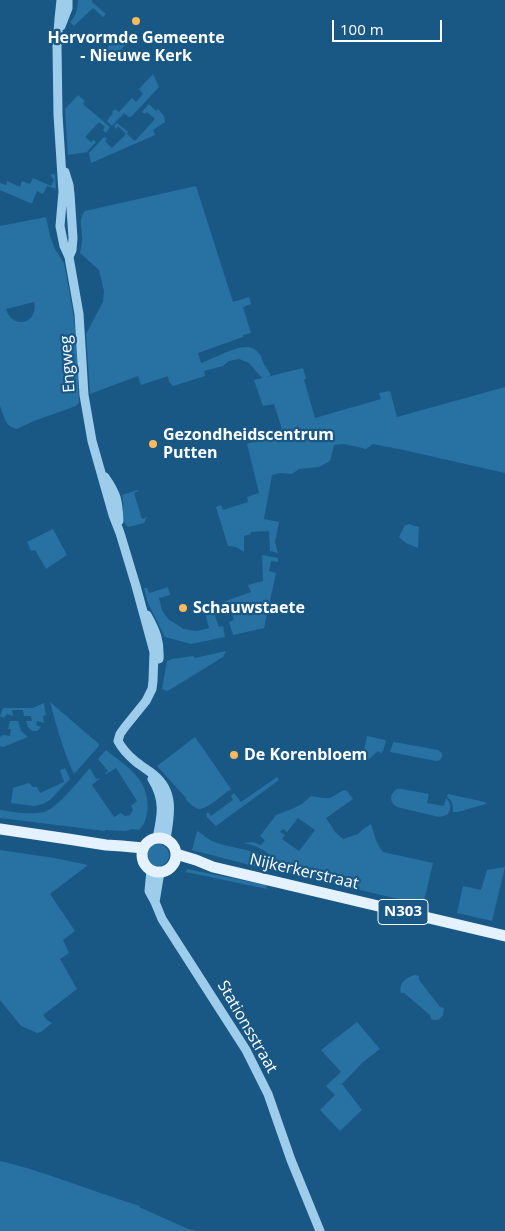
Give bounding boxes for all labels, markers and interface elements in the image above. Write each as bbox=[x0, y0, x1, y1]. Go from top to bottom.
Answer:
scale bar bbox=[335, 10, 445, 42]
marker: Hervormde Gemeente - Nieuwe Kerk bbox=[130, 15, 142, 27]
text: 100 m bbox=[340, 19, 384, 39]
place label: Hervormde Gemeente - Nieuwe Kerk bbox=[47, 28, 225, 66]
street label: Engweg bbox=[56, 335, 80, 393]
place label: Gezondheidscentrum Putten bbox=[163, 425, 334, 463]
marker: Gezondheidscentrum Putten bbox=[147, 438, 159, 450]
place label: Schauwstaete bbox=[193, 598, 305, 618]
marker: Schauwstaete bbox=[177, 602, 189, 614]
place label: De Korenbloem bbox=[244, 745, 367, 765]
marker: De Korenbloem bbox=[228, 749, 240, 761]
street label: Nijkerkerstraat bbox=[248, 850, 360, 894]
road number: N303 bbox=[378, 900, 428, 924]
street label: Stationsstraat bbox=[213, 977, 281, 1077]

